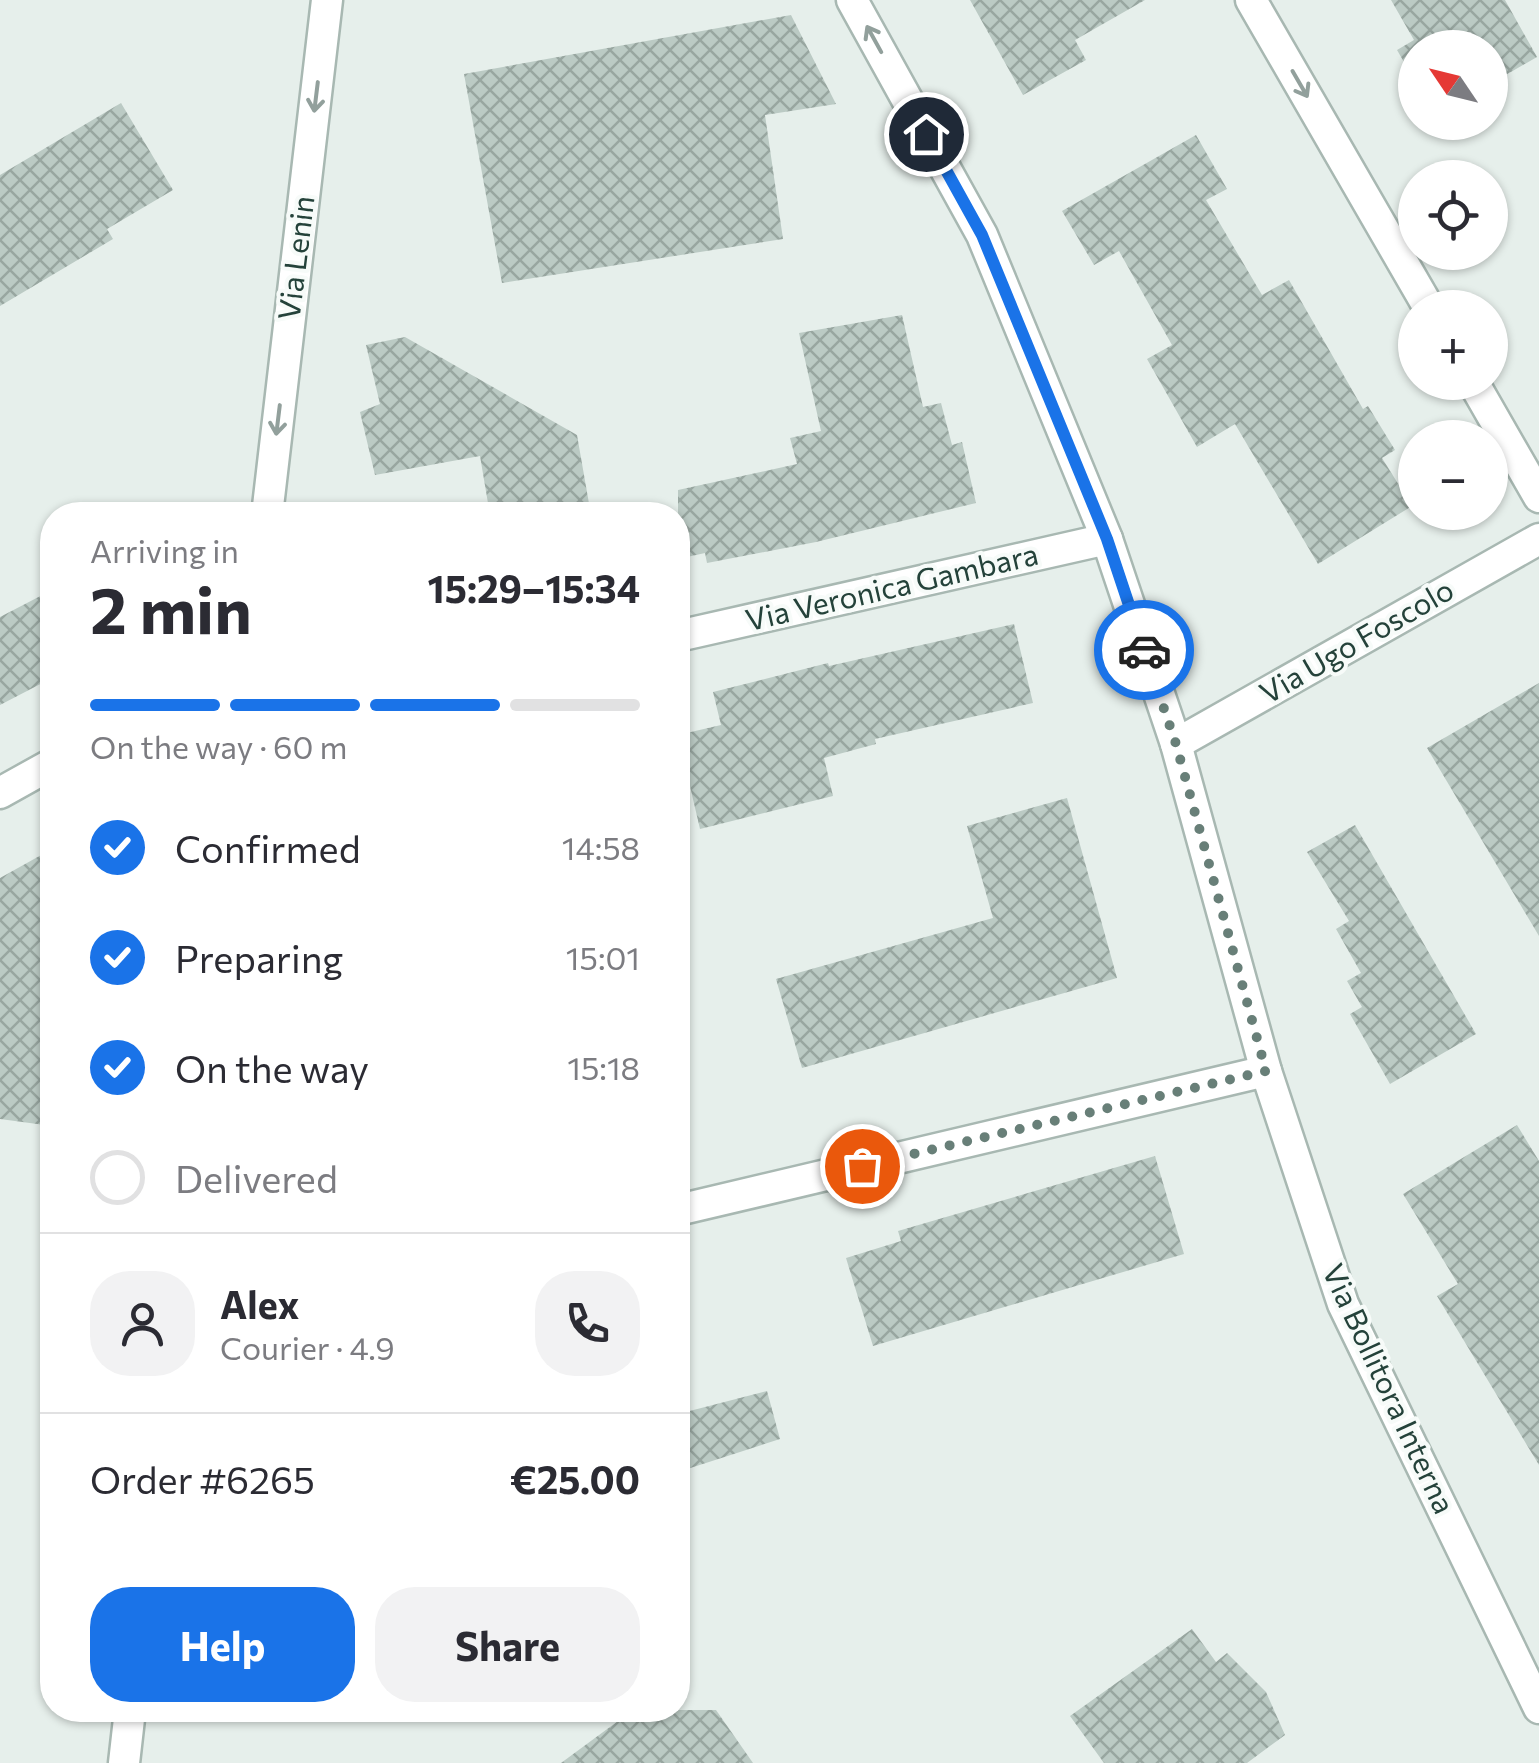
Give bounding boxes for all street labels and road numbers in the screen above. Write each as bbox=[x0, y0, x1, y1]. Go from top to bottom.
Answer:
street label: Via Lenin bbox=[269, 193, 320, 322]
street label: Via Veronica Gambara bbox=[741, 534, 1041, 637]
street label: Via Ugo Foscolo bbox=[1252, 569, 1459, 710]
street label: Via Bollitora Interna bbox=[1316, 1257, 1464, 1519]

